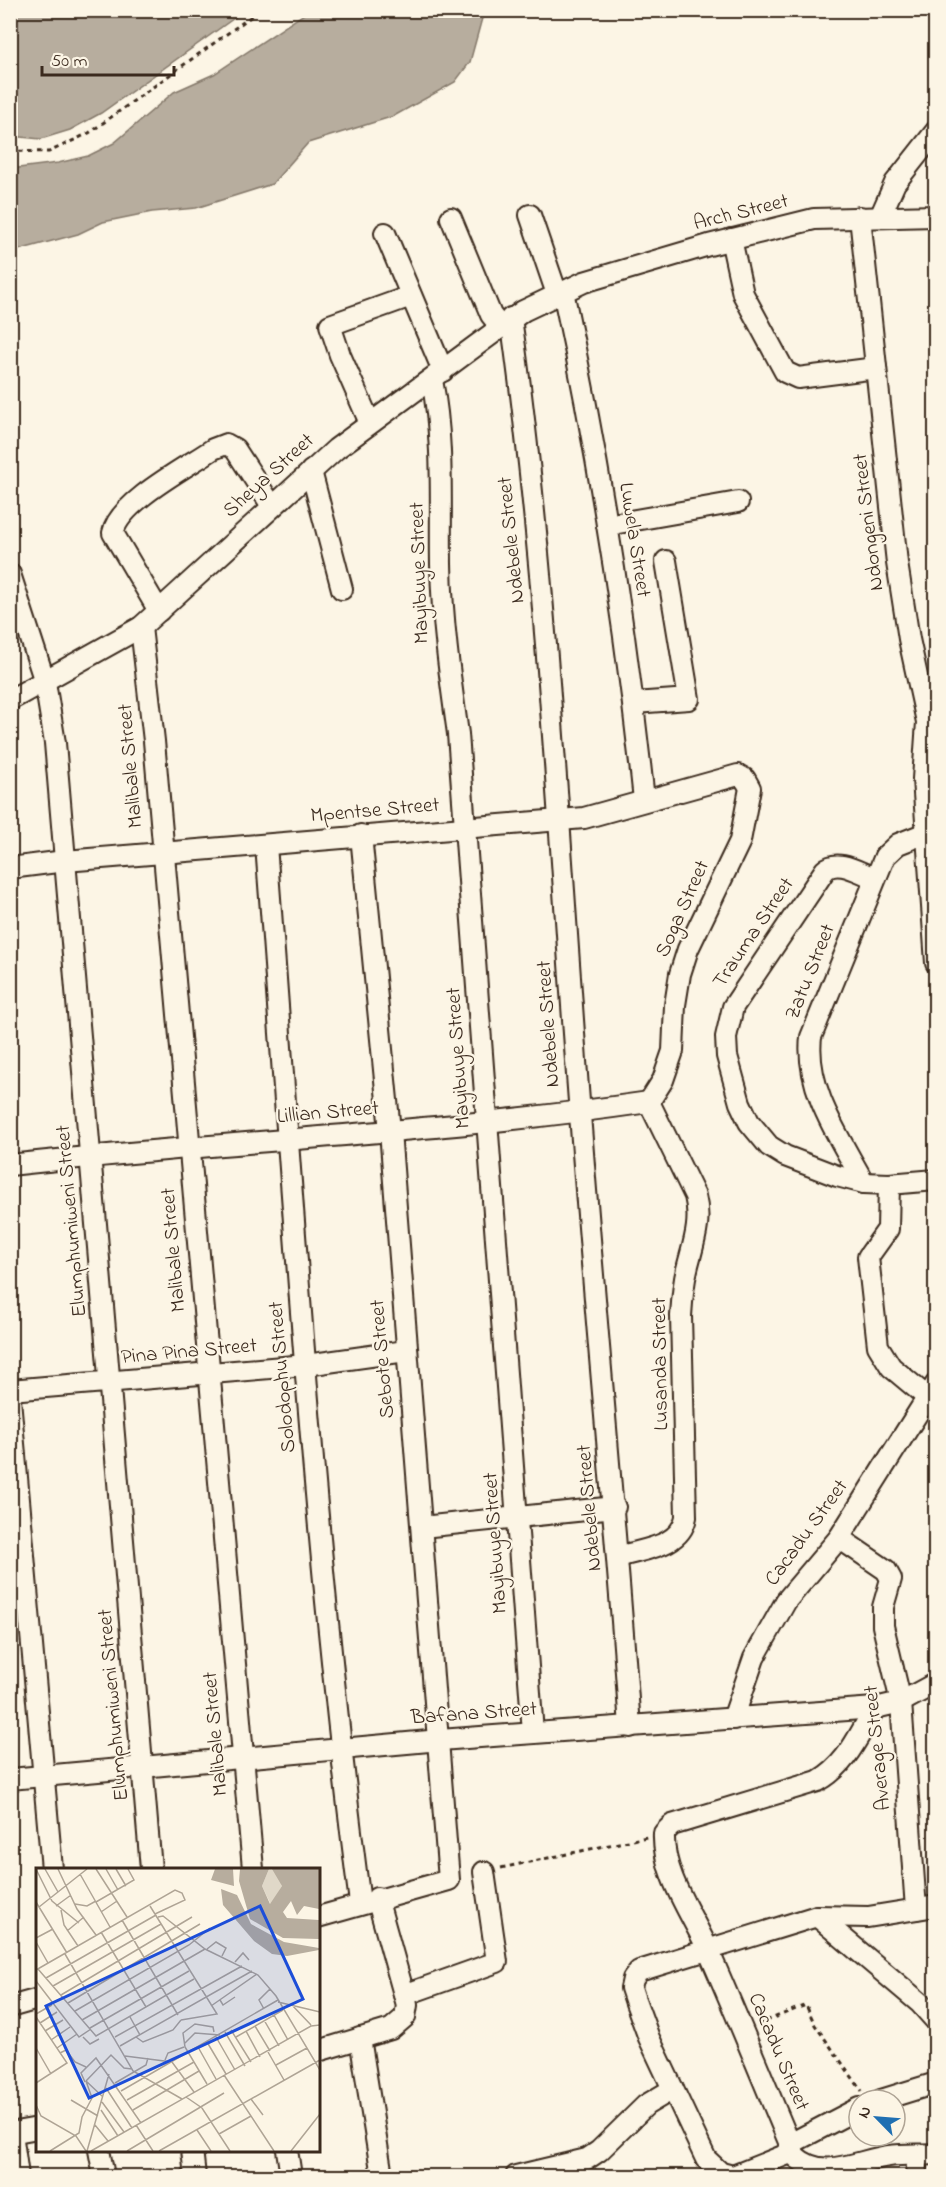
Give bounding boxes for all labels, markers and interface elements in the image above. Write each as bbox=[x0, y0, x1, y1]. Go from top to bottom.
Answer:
scale bar bbox=[42, 39, 174, 77]
text: 50 m bbox=[51, 49, 88, 75]
street label: Arch Street bbox=[690, 187, 792, 239]
street label: Sheya Street bbox=[217, 427, 323, 527]
street label: Ndongeni Street bbox=[846, 451, 894, 593]
street label: Ndebele Street bbox=[490, 475, 534, 605]
street label: Luwela Street bbox=[610, 480, 658, 600]
street label: Mayibuye Street bbox=[403, 502, 439, 644]
street label: Malibale Street bbox=[111, 702, 151, 830]
street label: Mpentse Street bbox=[309, 790, 441, 832]
street label: Soga Street bbox=[648, 856, 720, 963]
street label: Trauma Street bbox=[706, 872, 802, 994]
street label: Zatu Street bbox=[778, 920, 844, 1024]
street label: Ndebele Street bbox=[530, 960, 568, 1088]
street label: Mayibuye Street bbox=[439, 986, 481, 1130]
street label: Lillian Street bbox=[276, 1094, 380, 1132]
street label: Elumphumiweni Street bbox=[49, 1124, 95, 1318]
street label: Malibale Street bbox=[154, 1186, 194, 1314]
street label: Lusanda Street bbox=[645, 1297, 677, 1431]
street label: Sebote Street bbox=[363, 1298, 403, 1420]
street label: Solodophu Street bbox=[261, 1300, 305, 1454]
street label: Pina Pina Street bbox=[120, 1331, 258, 1373]
street label: Ndebele Street bbox=[570, 1443, 610, 1573]
street label: Mayibuye Street bbox=[476, 1471, 518, 1615]
street label: Cacadu Street bbox=[758, 1473, 856, 1593]
street label: Elumphumiweni Street bbox=[91, 1608, 137, 1802]
street label: Malibale Street bbox=[196, 1670, 236, 1798]
street label: Average Street bbox=[856, 1684, 901, 1812]
street label: Bafana Street bbox=[409, 1695, 538, 1733]
inset map bbox=[36, 1868, 320, 2151]
street label: Cacadu Street bbox=[740, 1988, 816, 2116]
north arrow bbox=[847, 2088, 907, 2148]
text: N bbox=[852, 2102, 878, 2122]

